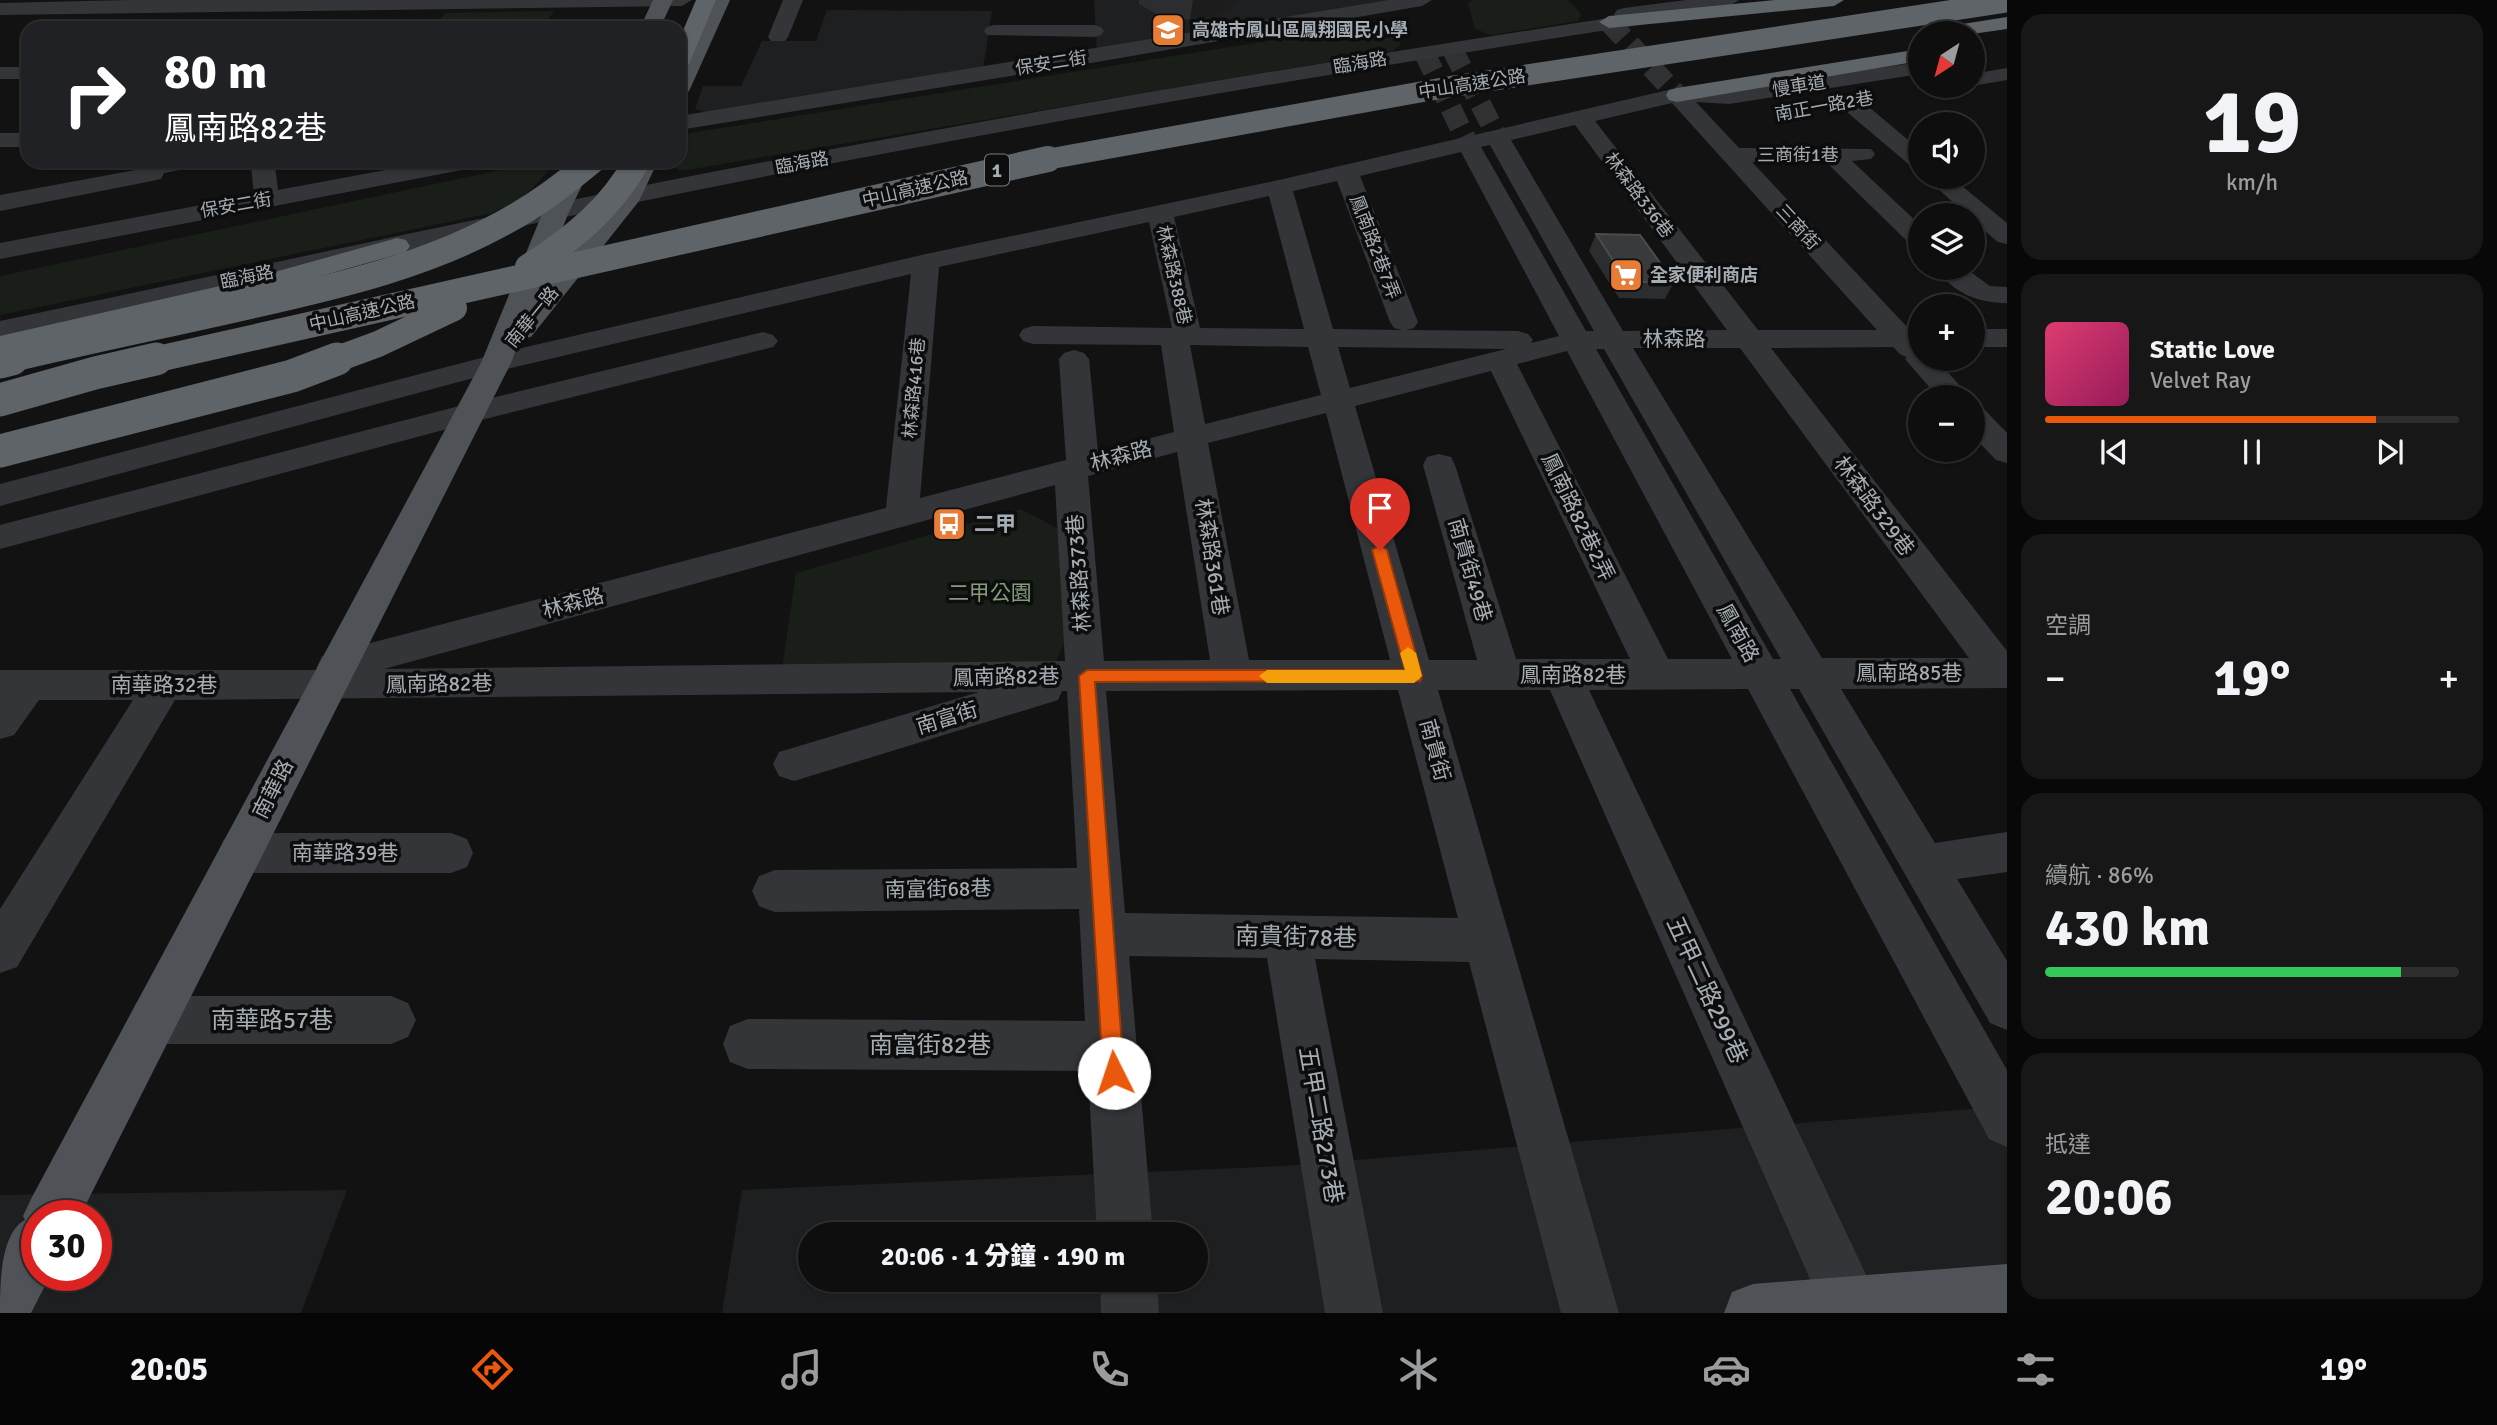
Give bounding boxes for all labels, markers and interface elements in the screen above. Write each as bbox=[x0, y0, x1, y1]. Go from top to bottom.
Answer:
school or university icon: 高雄市鳳山區鳳翔國民小學 bbox=[1149, 11, 1187, 49]
place label: 高雄市鳳山區鳳翔國民小學 bbox=[1192, 19, 1408, 41]
north arrow bbox=[1908, 21, 1984, 98]
map controls bbox=[1908, 21, 1985, 462]
text: 80 m bbox=[164, 42, 267, 102]
street label: 保安二街 bbox=[1014, 47, 1088, 79]
street label: 臨海路 bbox=[1332, 47, 1388, 79]
icon: right bbox=[49, 49, 140, 140]
street label: 中山高速公路 bbox=[1417, 65, 1527, 103]
text: 19 bbox=[2203, 66, 2301, 179]
street label: 慢車道 bbox=[1771, 71, 1827, 101]
street label: 南正一路2巷 bbox=[1773, 87, 1875, 125]
text: 鳳南路82巷 bbox=[164, 109, 327, 148]
button: sound bbox=[1908, 112, 1985, 189]
street label: 三商街1巷 bbox=[1757, 144, 1839, 166]
street label: 臨海路 bbox=[773, 147, 831, 179]
street label: 林森路336巷 bbox=[1600, 148, 1678, 242]
road number: 1 bbox=[985, 154, 1009, 186]
street label: 中山高速公路 bbox=[860, 166, 970, 212]
text: km/h bbox=[2226, 168, 2278, 197]
street label: 保安二街 bbox=[199, 188, 273, 222]
street label: 鳳南路2巷7弄 bbox=[1345, 192, 1405, 302]
street label: 三商街 bbox=[1772, 200, 1824, 254]
button: layers bbox=[1908, 203, 1985, 280]
street label: 林森路388巷 bbox=[1152, 223, 1196, 327]
supermarket icon: 全家便利商店 bbox=[1607, 256, 1645, 294]
street label: 臨海路 bbox=[218, 261, 276, 293]
place label: 全家便利商店 bbox=[1650, 264, 1758, 286]
street label: 南華一路 bbox=[501, 282, 563, 352]
street label: 中山高速公路 bbox=[307, 290, 417, 336]
button: + bbox=[1908, 294, 1985, 371]
street label: 林森路 bbox=[1643, 326, 1706, 352]
text: Static Love bbox=[2150, 334, 2275, 366]
street label: 林森路416巷 bbox=[899, 337, 929, 439]
text: Velvet Ray bbox=[2150, 366, 2251, 395]
button: − bbox=[1908, 385, 1985, 462]
icon: previous bbox=[2095, 433, 2133, 471]
icon: pause bbox=[2233, 433, 2271, 471]
icon: next bbox=[2371, 433, 2409, 471]
street label: 林森路 bbox=[1087, 435, 1155, 477]
street label: 鳳南路82巷2弄 bbox=[1536, 449, 1620, 585]
street label: 林森路329巷 bbox=[1828, 451, 1920, 561]
pin bbox=[1350, 478, 1410, 550]
icon: arrive bbox=[1361, 489, 1399, 527]
street label: 林森路361巷 bbox=[1190, 497, 1234, 617]
bus stop icon: 二甲 bbox=[930, 505, 968, 543]
place label: 二甲 bbox=[974, 511, 1016, 537]
street label: 林森路373巷 bbox=[1062, 513, 1096, 633]
street label: 南貴街49巷 bbox=[1443, 515, 1497, 625]
park label: 二甲公園 bbox=[948, 580, 1032, 606]
street label: 林森路 bbox=[539, 582, 607, 624]
street label: 鳳南路 bbox=[1711, 599, 1765, 667]
text: 空調 bbox=[2045, 611, 2091, 640]
text: 19° bbox=[2214, 646, 2290, 710]
text: − bbox=[2045, 655, 2066, 702]
text: + bbox=[2438, 655, 2459, 702]
street label: 鳳南路85巷 bbox=[1856, 660, 1962, 686]
street label: 鳳南路82巷 bbox=[1520, 662, 1626, 688]
street label: 鳳南路82巷 bbox=[952, 663, 1060, 691]
street label: 鳳南路82巷 bbox=[385, 670, 493, 698]
street label: 南華路32巷 bbox=[111, 672, 217, 698]
street label: 南富街 bbox=[913, 696, 981, 740]
street label: 南貴街 bbox=[1414, 716, 1456, 784]
street label: 南華路 bbox=[247, 755, 299, 823]
street label: 南華路39巷 bbox=[292, 840, 398, 866]
text: 續航 · 86% bbox=[2045, 861, 2154, 890]
street label: 南富街68巷 bbox=[884, 875, 992, 903]
text: 430 km bbox=[2045, 896, 2210, 960]
street label: 五甲二路299巷 bbox=[1660, 912, 1754, 1068]
street label: 南貴街78巷 bbox=[1235, 921, 1357, 953]
street label: 南華路57巷 bbox=[211, 1005, 333, 1035]
street label: 南富街82巷 bbox=[869, 1030, 991, 1060]
position arrow bbox=[1077, 1036, 1151, 1110]
street label: 五甲二路273巷 bbox=[1292, 1044, 1350, 1206]
text: 抵達 bbox=[2045, 1130, 2091, 1159]
text: 20:06 bbox=[2045, 1165, 2173, 1229]
speed limit sign: 30 bbox=[21, 1200, 112, 1291]
text: 20:06 · 1 分鐘 · 190 m bbox=[881, 1241, 1125, 1273]
icon: directions bbox=[468, 1345, 517, 1394]
icon: music bbox=[777, 1345, 826, 1394]
icon: phone bbox=[1085, 1345, 1134, 1394]
icon: climate bbox=[1394, 1345, 1443, 1394]
icon: car bbox=[1702, 1345, 1751, 1394]
icon: filters bbox=[2011, 1345, 2060, 1394]
text: 20:05 bbox=[130, 1350, 208, 1389]
text: 19° bbox=[2320, 1350, 2367, 1389]

